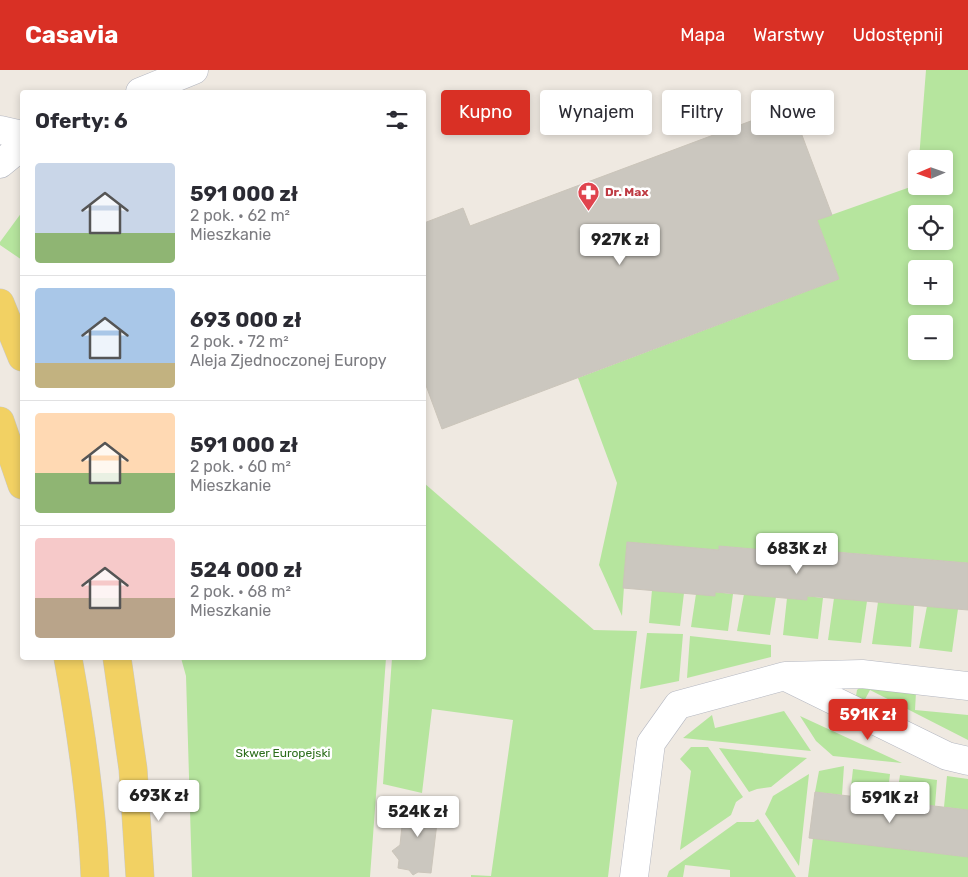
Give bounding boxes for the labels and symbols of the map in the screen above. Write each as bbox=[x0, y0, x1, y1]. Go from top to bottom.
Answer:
north arrow bbox=[908, 150, 952, 195]
pharmacy icon: Dr. Max bbox=[577, 180, 601, 211]
place label: Dr. Max bbox=[605, 185, 648, 199]
pin: 927K zł bbox=[574, 224, 666, 266]
pin: 683K zł bbox=[751, 532, 843, 575]
pin: 591K zł bbox=[822, 698, 914, 741]
park label: Skwer Europejski bbox=[236, 746, 331, 760]
pin: 693K zł bbox=[113, 780, 205, 822]
pin: 591K zł bbox=[844, 782, 936, 824]
pin: 524K zł bbox=[372, 796, 464, 838]

